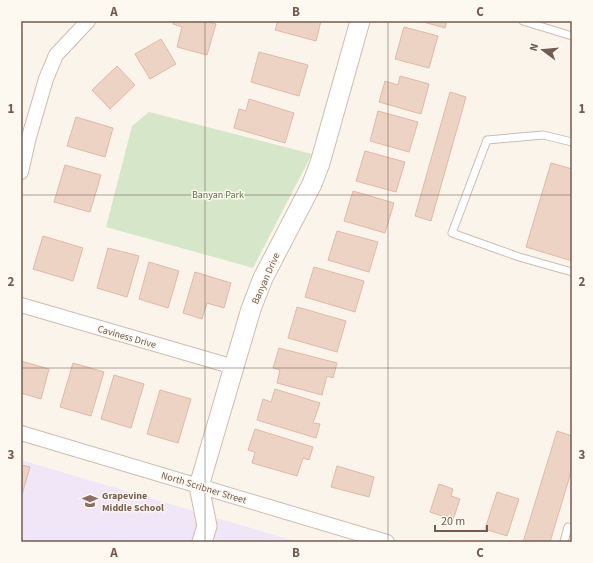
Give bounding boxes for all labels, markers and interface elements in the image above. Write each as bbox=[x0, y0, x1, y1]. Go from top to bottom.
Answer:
text: A bbox=[109, 3, 118, 21]
text: B bbox=[292, 3, 300, 21]
text: C bbox=[476, 3, 484, 21]
north arrow bbox=[523, 30, 563, 70]
text: N bbox=[526, 42, 542, 53]
text: 1 bbox=[8, 100, 15, 118]
text: 1 bbox=[579, 100, 586, 118]
park label: Banyan Park bbox=[192, 188, 244, 202]
street label: Banyan Drive bbox=[248, 250, 284, 306]
text: 2 bbox=[8, 273, 15, 291]
text: 2 bbox=[579, 273, 586, 291]
street label: Caviness Drive bbox=[96, 322, 158, 352]
text: 3 bbox=[8, 446, 15, 464]
text: 3 bbox=[579, 446, 586, 464]
street label: North Scribner Street bbox=[159, 468, 249, 508]
place label: Grapevine Middle School bbox=[102, 489, 164, 515]
school or university icon: Grapevine Middle School bbox=[81, 492, 99, 510]
scale bar bbox=[435, 507, 487, 533]
text: 20 m bbox=[441, 513, 465, 530]
text: A bbox=[109, 544, 118, 562]
text: B bbox=[292, 544, 300, 562]
text: C bbox=[476, 544, 484, 562]

